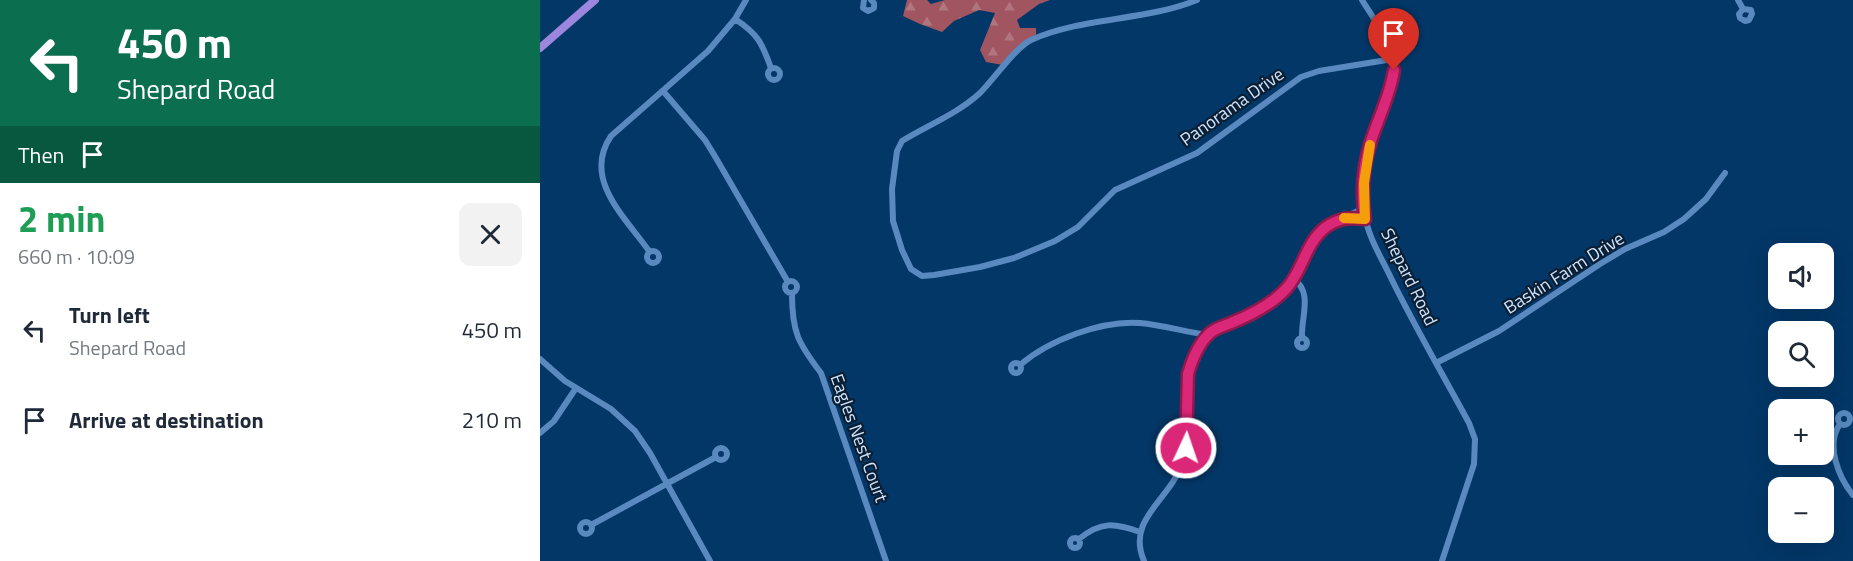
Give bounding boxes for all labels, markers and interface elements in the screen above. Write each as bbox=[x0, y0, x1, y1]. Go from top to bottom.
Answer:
pin bbox=[1368, 8, 1419, 70]
text: 450 m bbox=[117, 10, 232, 74]
icon: arrive bbox=[1377, 17, 1410, 50]
icon: left bbox=[18, 24, 96, 102]
street label: Panorama Drive bbox=[1174, 61, 1289, 152]
text: Shepard Road bbox=[117, 68, 275, 109]
text: Then bbox=[18, 138, 64, 172]
icon: arrive bbox=[76, 138, 109, 171]
text: 2 min bbox=[18, 191, 105, 246]
button: close bbox=[459, 203, 522, 266]
street label: Shepard Road bbox=[1374, 223, 1445, 330]
street label: Baskin Farm Drive bbox=[1498, 225, 1629, 320]
text: 660 m · 10:09 bbox=[18, 241, 135, 272]
map controls bbox=[1768, 243, 1834, 543]
button: sound bbox=[1768, 243, 1834, 309]
text: Turn left bbox=[69, 298, 150, 332]
text: 450 m bbox=[462, 313, 522, 347]
icon: left bbox=[18, 314, 51, 347]
button: search bbox=[1768, 321, 1834, 387]
text: Shepard Road bbox=[69, 332, 186, 363]
street label: Eagles Nest Court bbox=[824, 370, 895, 506]
button: + bbox=[1768, 399, 1834, 465]
text: Arrive at destination bbox=[69, 403, 264, 437]
text: 210 m bbox=[462, 403, 522, 437]
icon: arrive bbox=[18, 404, 51, 437]
position arrow bbox=[1154, 416, 1218, 480]
button: − bbox=[1768, 477, 1834, 543]

